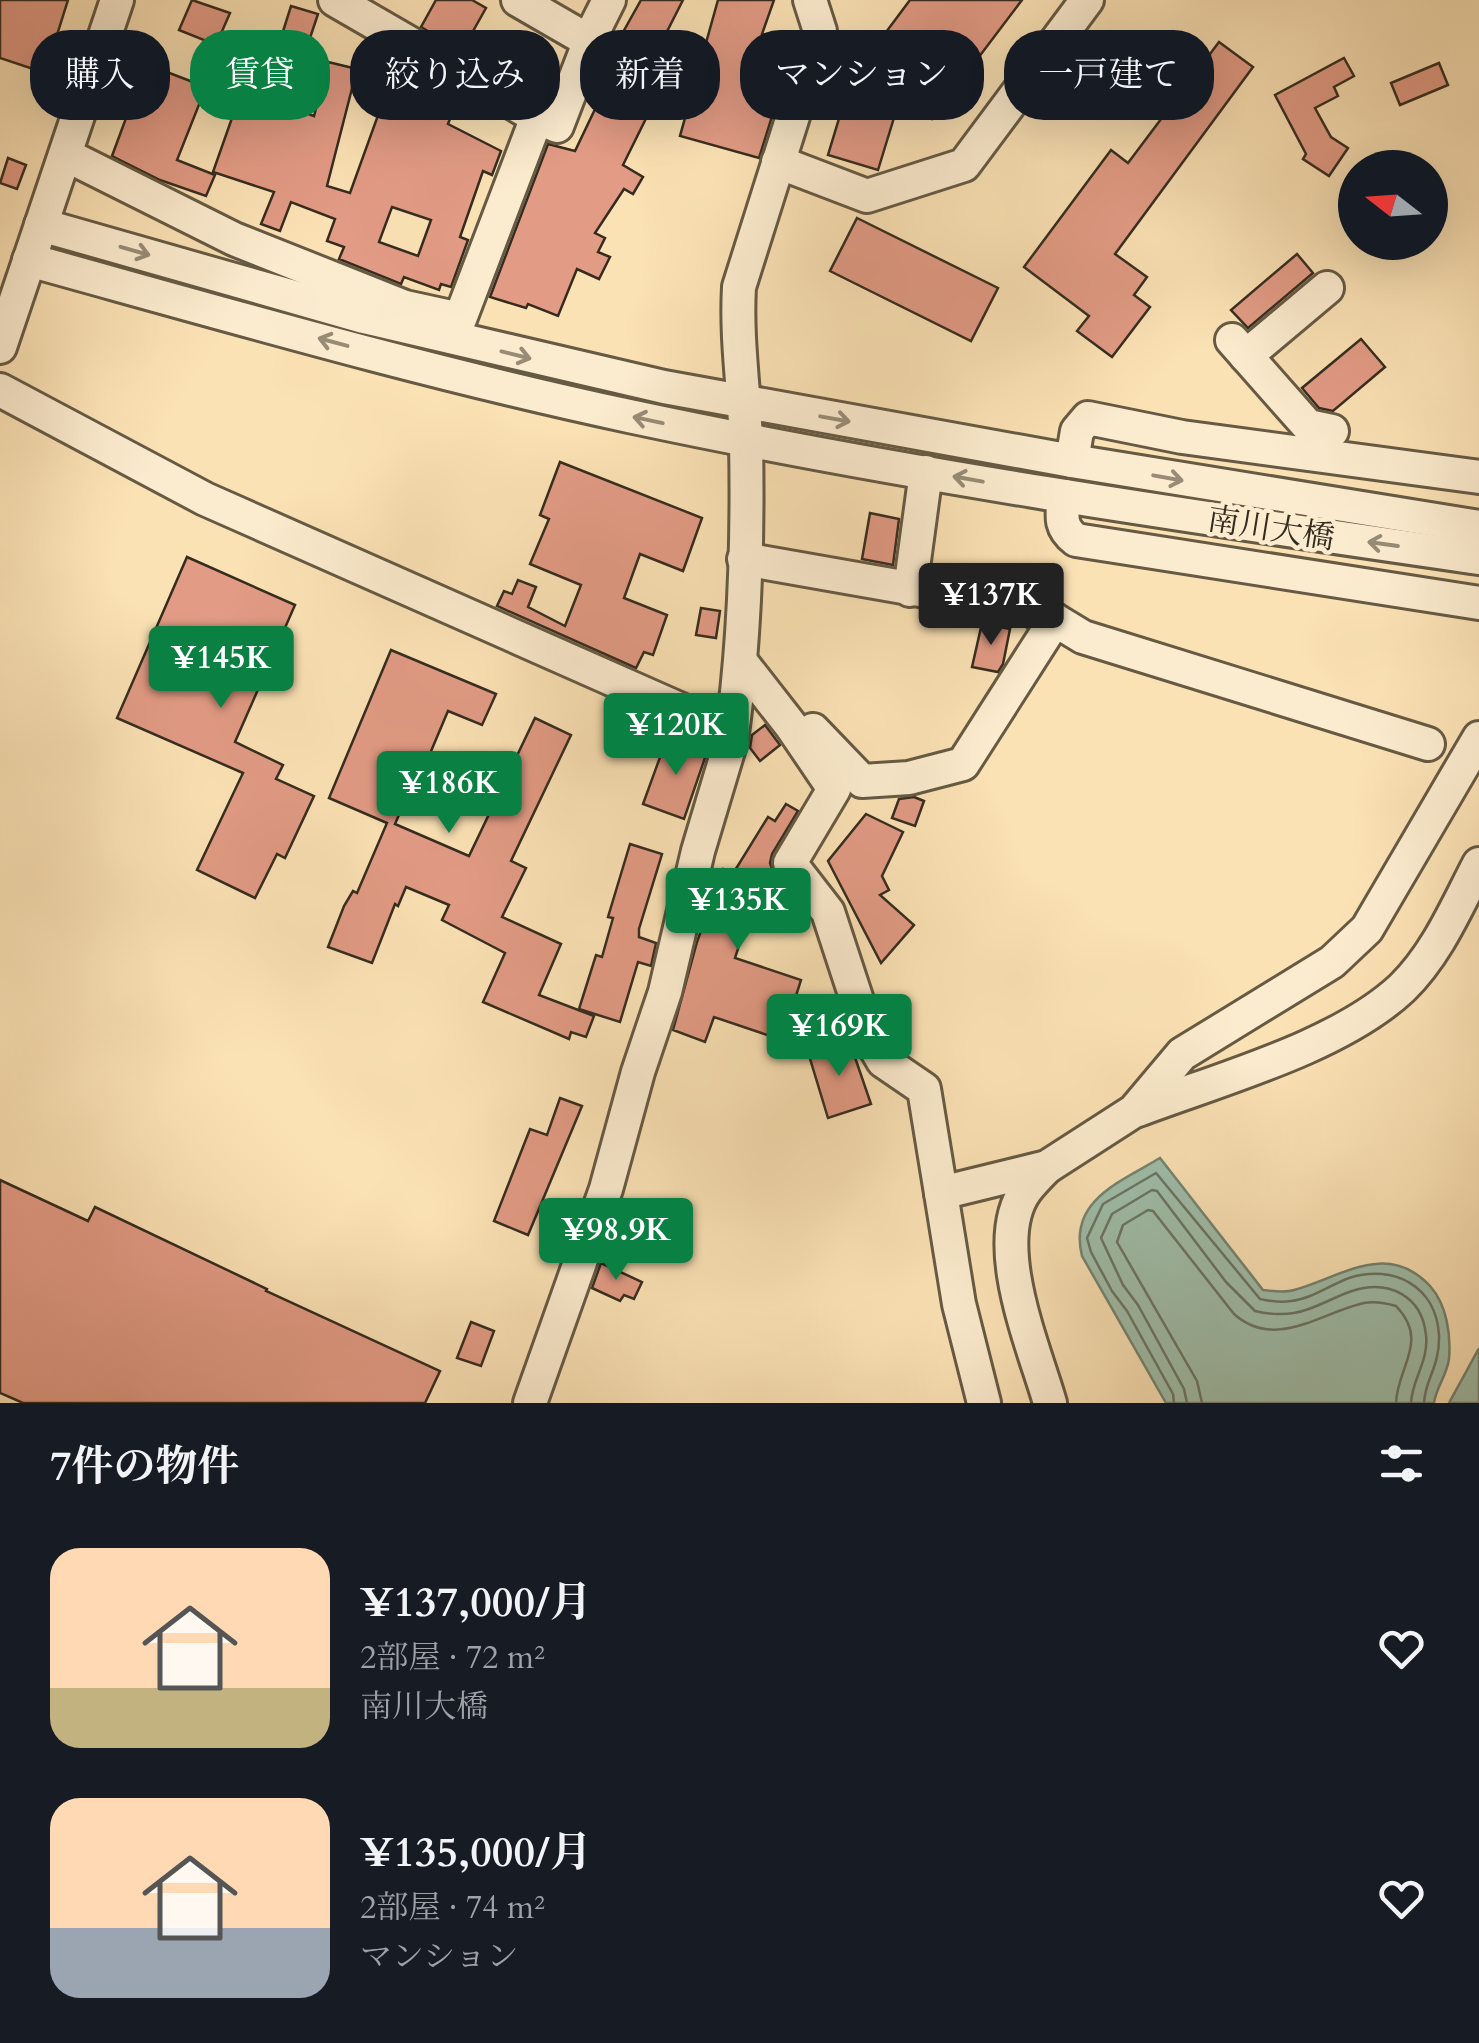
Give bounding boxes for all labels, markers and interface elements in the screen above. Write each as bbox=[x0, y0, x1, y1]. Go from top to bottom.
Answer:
chip: 購入 bbox=[30, 30, 170, 120]
chip: 賃貸 bbox=[190, 30, 330, 120]
chip: 絞り込み bbox=[350, 30, 560, 120]
chip: 新着 bbox=[580, 30, 720, 120]
chip: マンション bbox=[740, 30, 984, 120]
chip: 一戸建て bbox=[1004, 30, 1214, 120]
north arrow bbox=[1338, 150, 1448, 260]
map controls bbox=[1338, 150, 1448, 260]
one-way arrow bbox=[119, 243, 150, 262]
one-way arrow bbox=[318, 332, 349, 351]
one-way arrow bbox=[499, 347, 531, 365]
one-way arrow bbox=[633, 409, 665, 428]
one-way arrow bbox=[818, 410, 850, 429]
one-way arrow bbox=[952, 469, 985, 488]
one-way arrow bbox=[1151, 469, 1183, 487]
street label: 南川大橋 bbox=[1204, 497, 1338, 561]
one-way arrow bbox=[1367, 535, 1399, 553]
pin: ¥137K bbox=[921, 563, 1061, 648]
text: ¥137K bbox=[941, 573, 1041, 617]
pin: ¥145K bbox=[151, 626, 291, 711]
text: ¥145K bbox=[171, 636, 271, 680]
pin: ¥120K bbox=[606, 693, 746, 778]
text: ¥120K bbox=[626, 703, 726, 747]
pin: ¥186K bbox=[379, 751, 519, 836]
text: ¥186K bbox=[399, 761, 499, 805]
pin: ¥135K bbox=[668, 868, 808, 953]
text: ¥135K bbox=[688, 878, 788, 922]
pin: ¥169K bbox=[769, 994, 909, 1079]
text: ¥169K bbox=[789, 1004, 889, 1048]
pin: ¥98.9K bbox=[535, 1198, 697, 1283]
text: ¥98.9K bbox=[561, 1208, 671, 1252]
icon: filters bbox=[1374, 1436, 1429, 1491]
text: 7件の物件 bbox=[50, 1438, 240, 1495]
text: ¥137,000/月 bbox=[360, 1574, 592, 1631]
icon: home bbox=[130, 1588, 250, 1708]
icon: heart bbox=[1374, 1621, 1429, 1676]
text: 2部屋 · 72 m² bbox=[360, 1636, 545, 1680]
text: 南川大橋 bbox=[360, 1685, 488, 1729]
text: ¥135,000/月 bbox=[360, 1824, 592, 1881]
icon: home bbox=[130, 1838, 250, 1958]
icon: heart bbox=[1374, 1871, 1429, 1926]
text: 2部屋 · 74 m² bbox=[360, 1886, 545, 1930]
text: マンション bbox=[360, 1935, 519, 1979]

